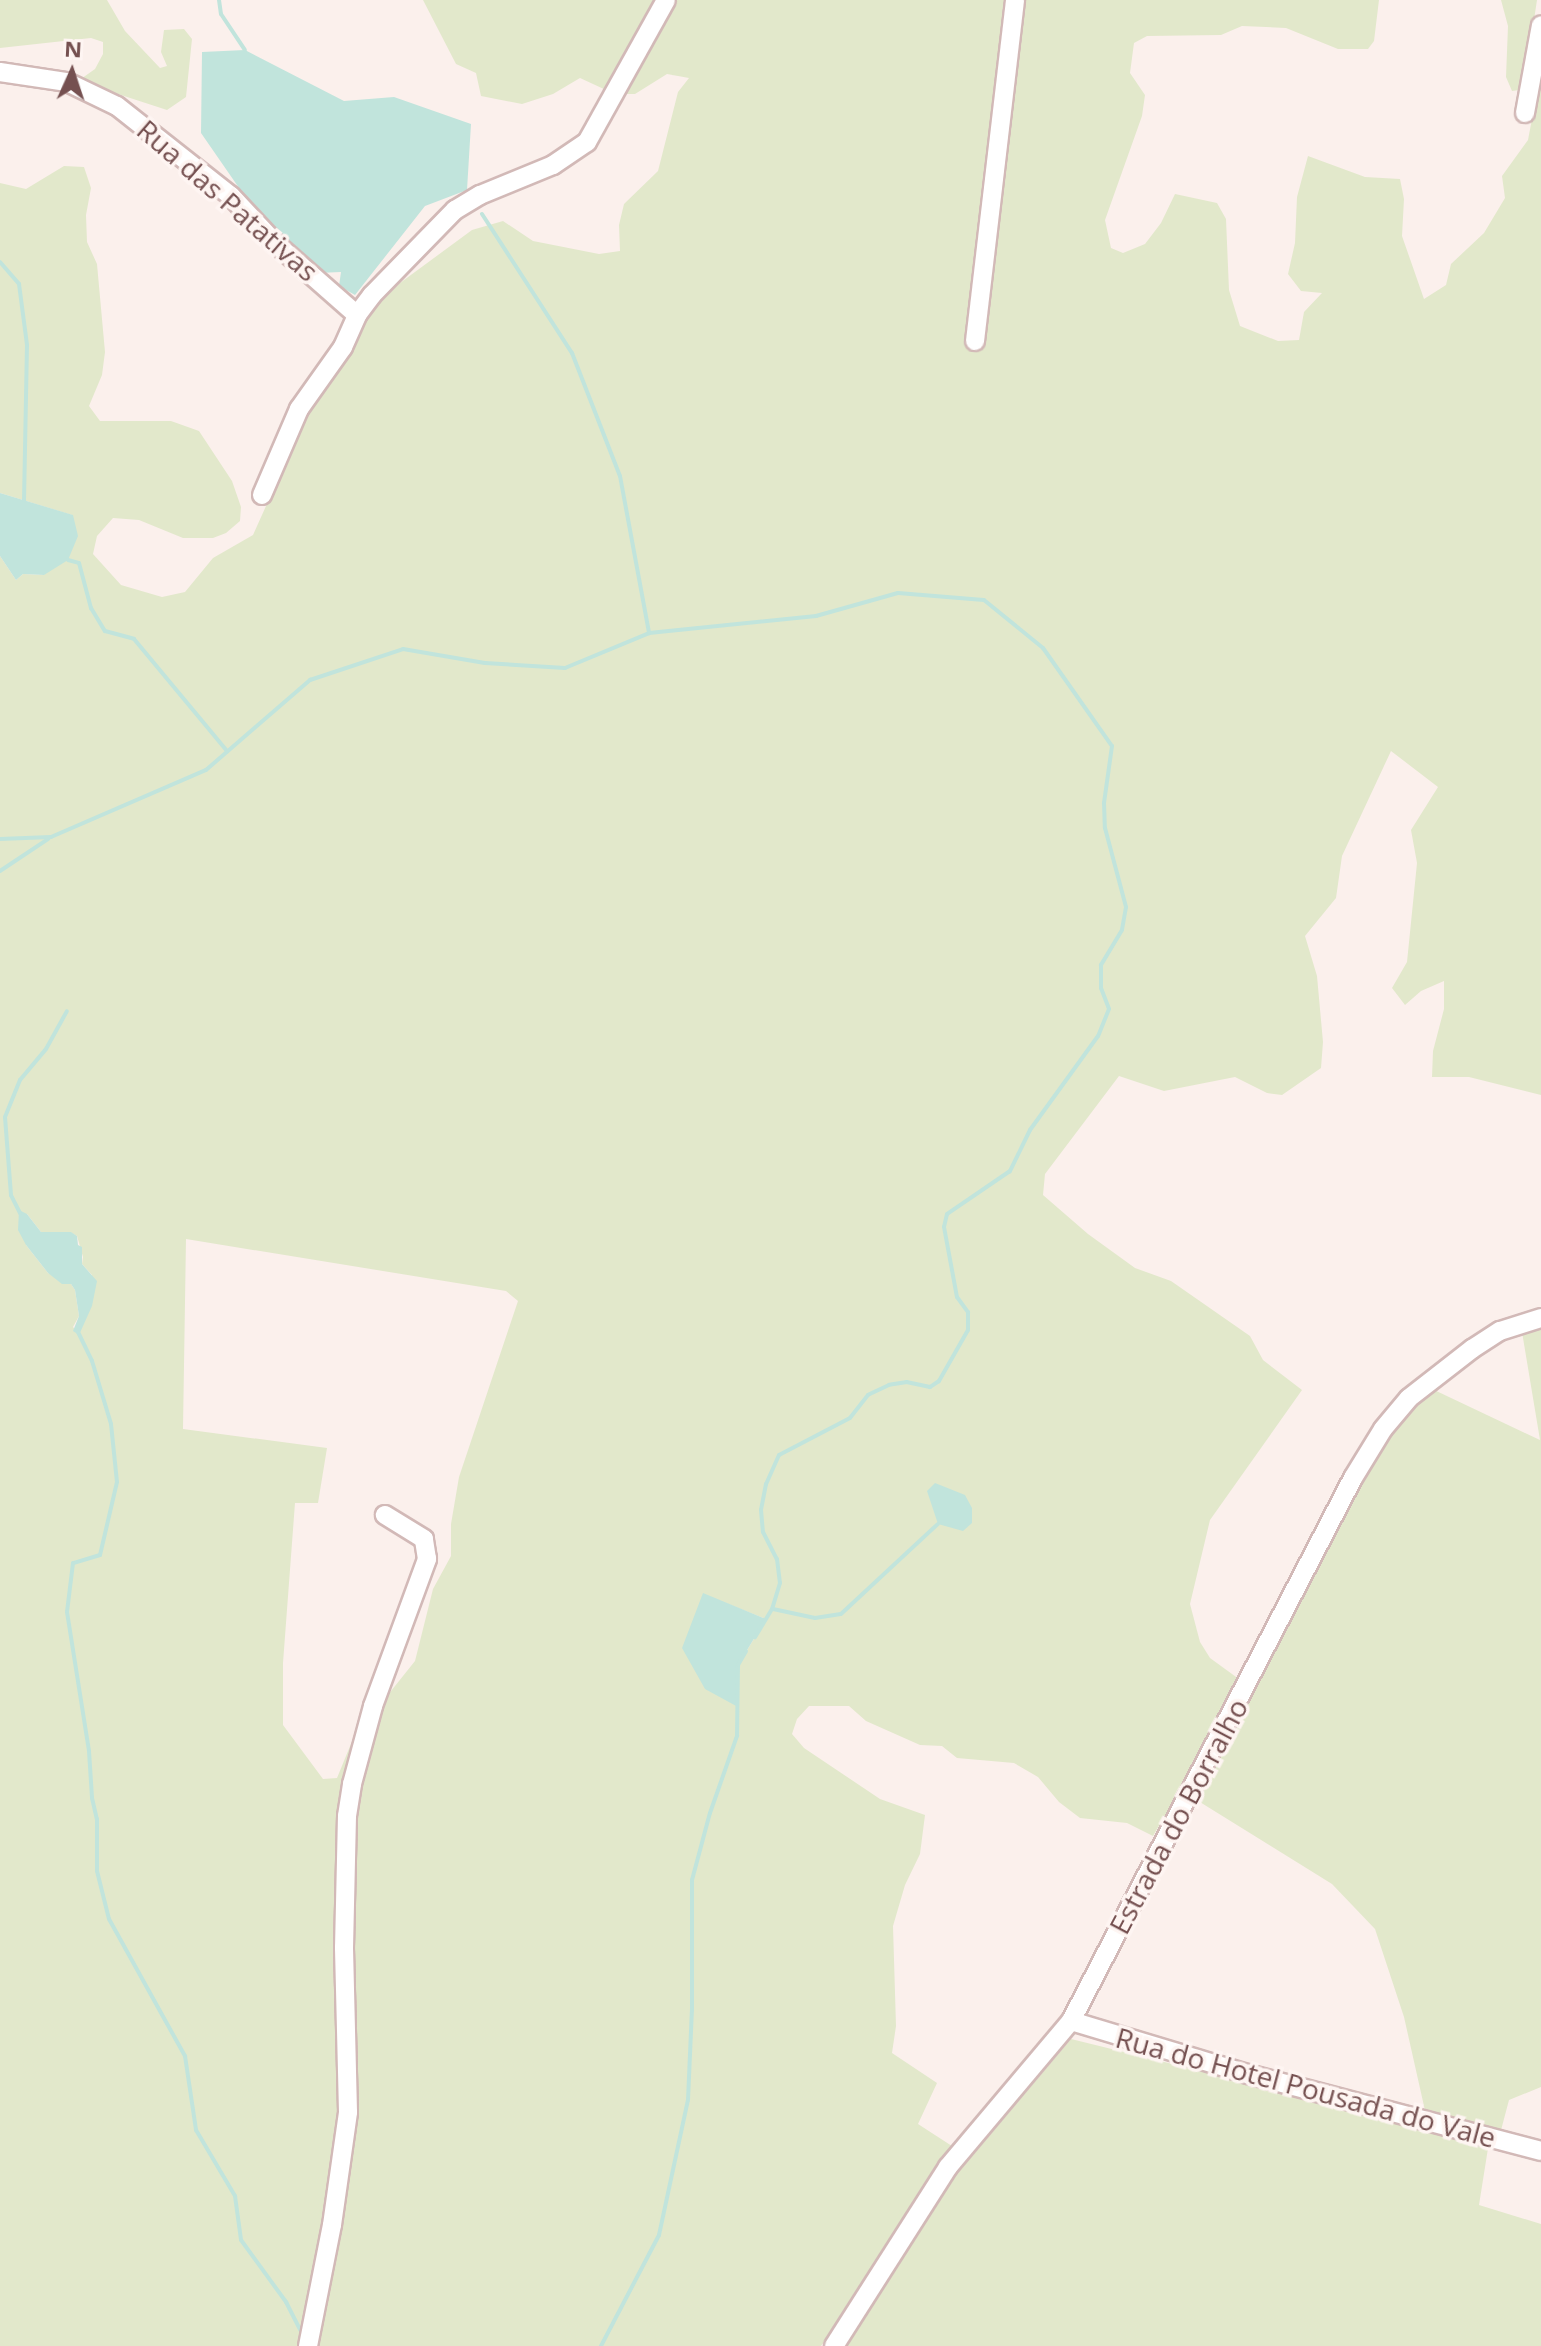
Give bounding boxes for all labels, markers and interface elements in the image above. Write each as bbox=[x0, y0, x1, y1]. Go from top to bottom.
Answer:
north arrow bbox=[32, 32, 112, 112]
text: N bbox=[64, 33, 83, 63]
street label: Rua das Patativas bbox=[131, 112, 325, 288]
street label: Estrada do Borralho bbox=[1102, 1693, 1254, 1939]
street label: Rua do Hotel Pousada do Vale bbox=[1112, 2020, 1500, 2154]

